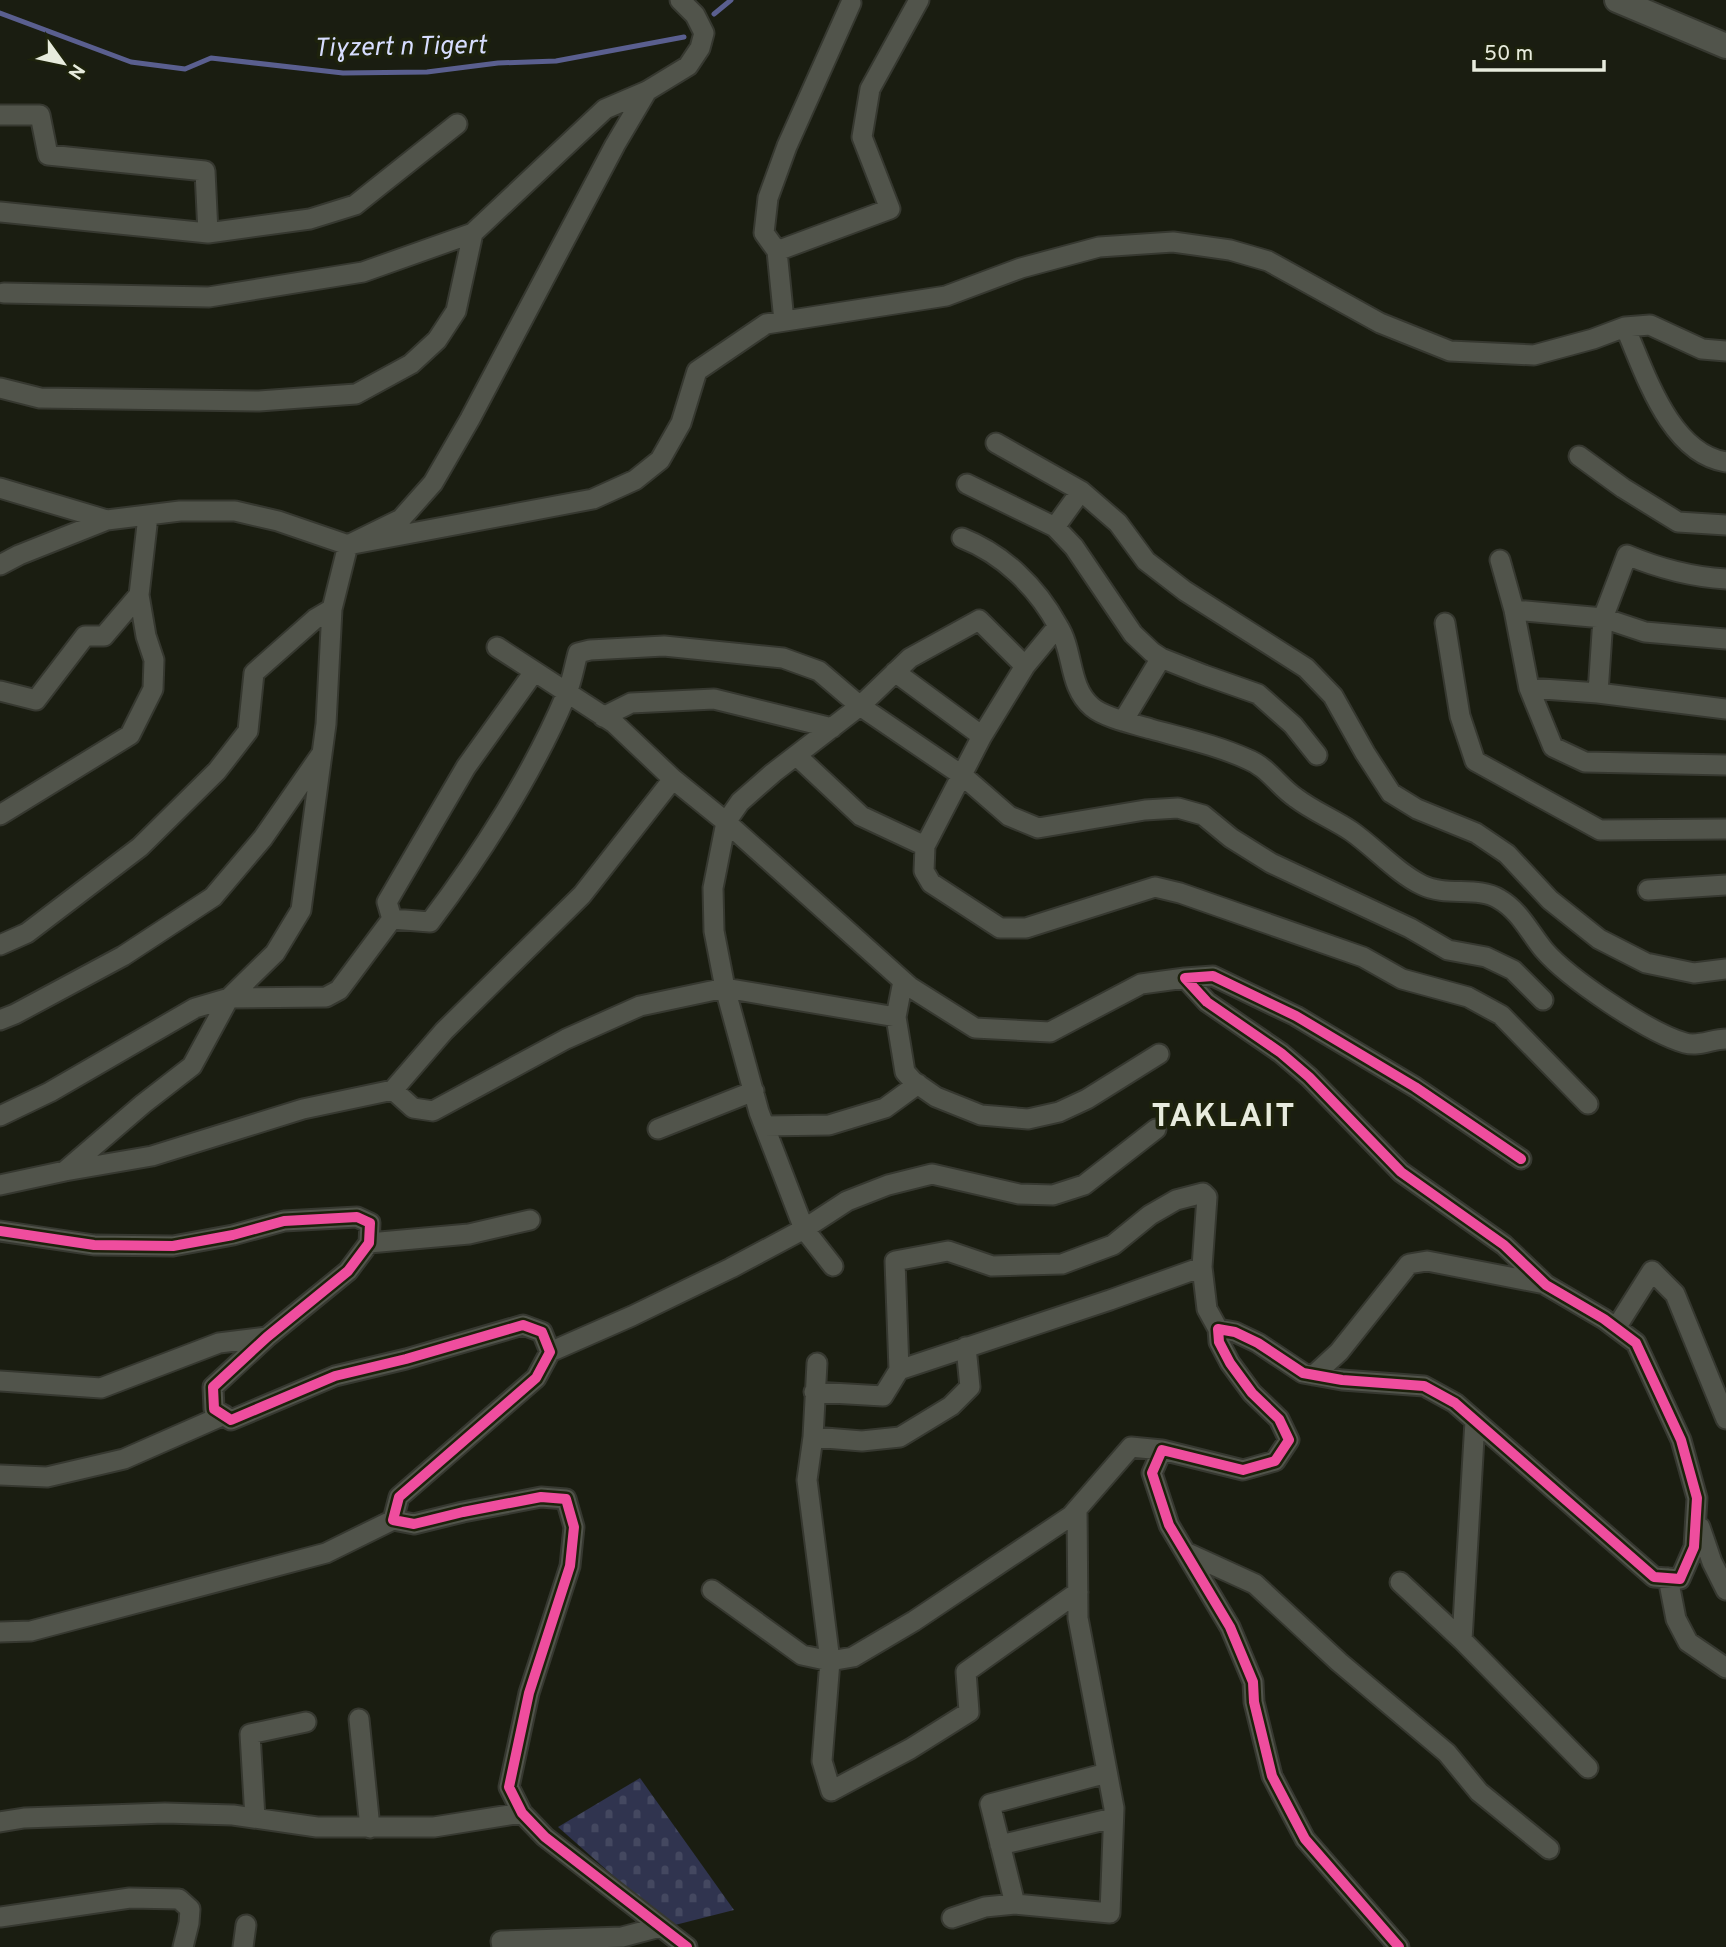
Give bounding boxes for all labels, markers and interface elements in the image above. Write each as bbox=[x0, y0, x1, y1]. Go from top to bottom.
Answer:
north arrow bbox=[28, 28, 98, 98]
scale bar bbox=[1474, 28, 1604, 72]
water label: Tiɣzert n Tigert bbox=[313, 30, 488, 66]
text: 50 m bbox=[1484, 41, 1533, 68]
text: N bbox=[62, 59, 89, 83]
district label: TAKLAIT bbox=[1151, 1098, 1297, 1138]

